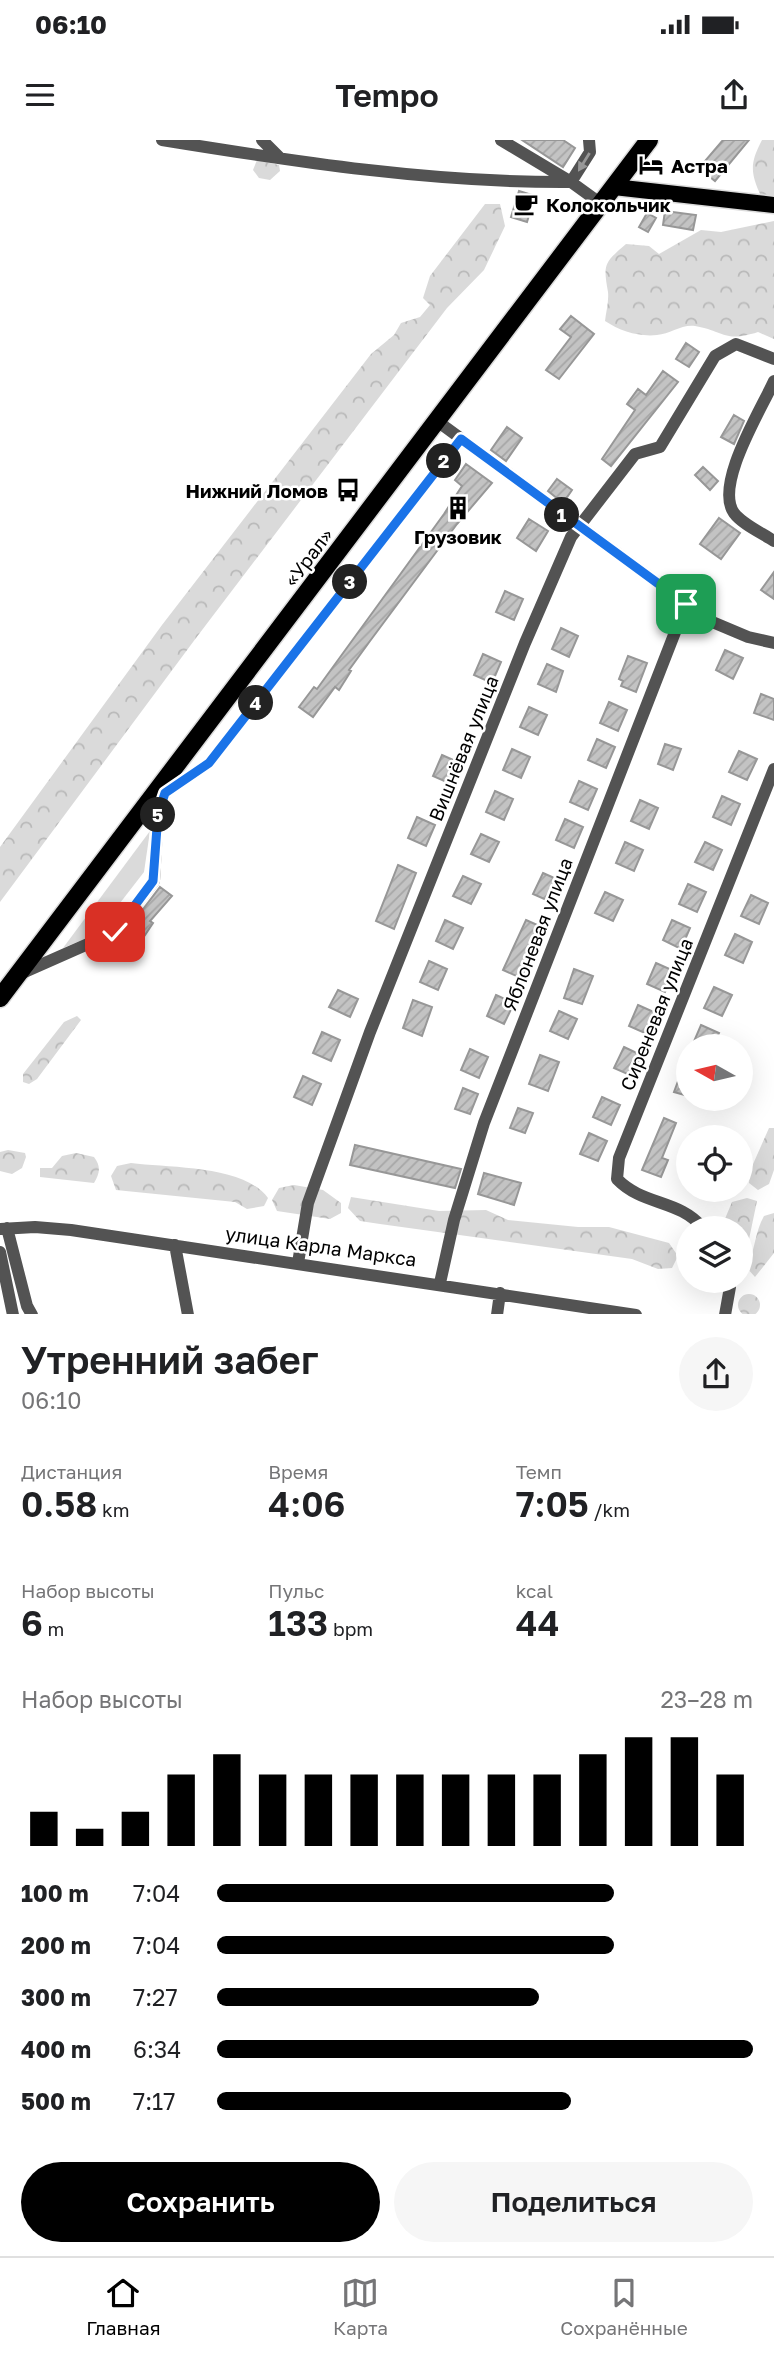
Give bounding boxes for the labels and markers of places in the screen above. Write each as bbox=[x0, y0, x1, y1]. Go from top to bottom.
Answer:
hotel icon: Астра bbox=[637, 151, 665, 179]
place label: Астра bbox=[671, 154, 728, 177]
cafe icon: Колокольчик bbox=[512, 190, 540, 218]
place label: Колокольчик bbox=[546, 193, 671, 216]
pin: 2 bbox=[426, 444, 462, 478]
bus stop icon: Нижний Ломов bbox=[334, 476, 362, 504]
place label: Нижний Ломов bbox=[186, 479, 328, 502]
building icon: Грузовик bbox=[444, 494, 472, 522]
pin: 1 bbox=[544, 498, 580, 532]
place label: Грузовик bbox=[414, 525, 502, 548]
pin: 3 bbox=[332, 564, 368, 600]
pin bbox=[656, 574, 716, 634]
pin: 4 bbox=[238, 686, 274, 720]
pin: 5 bbox=[140, 798, 176, 832]
pin bbox=[85, 902, 145, 962]

